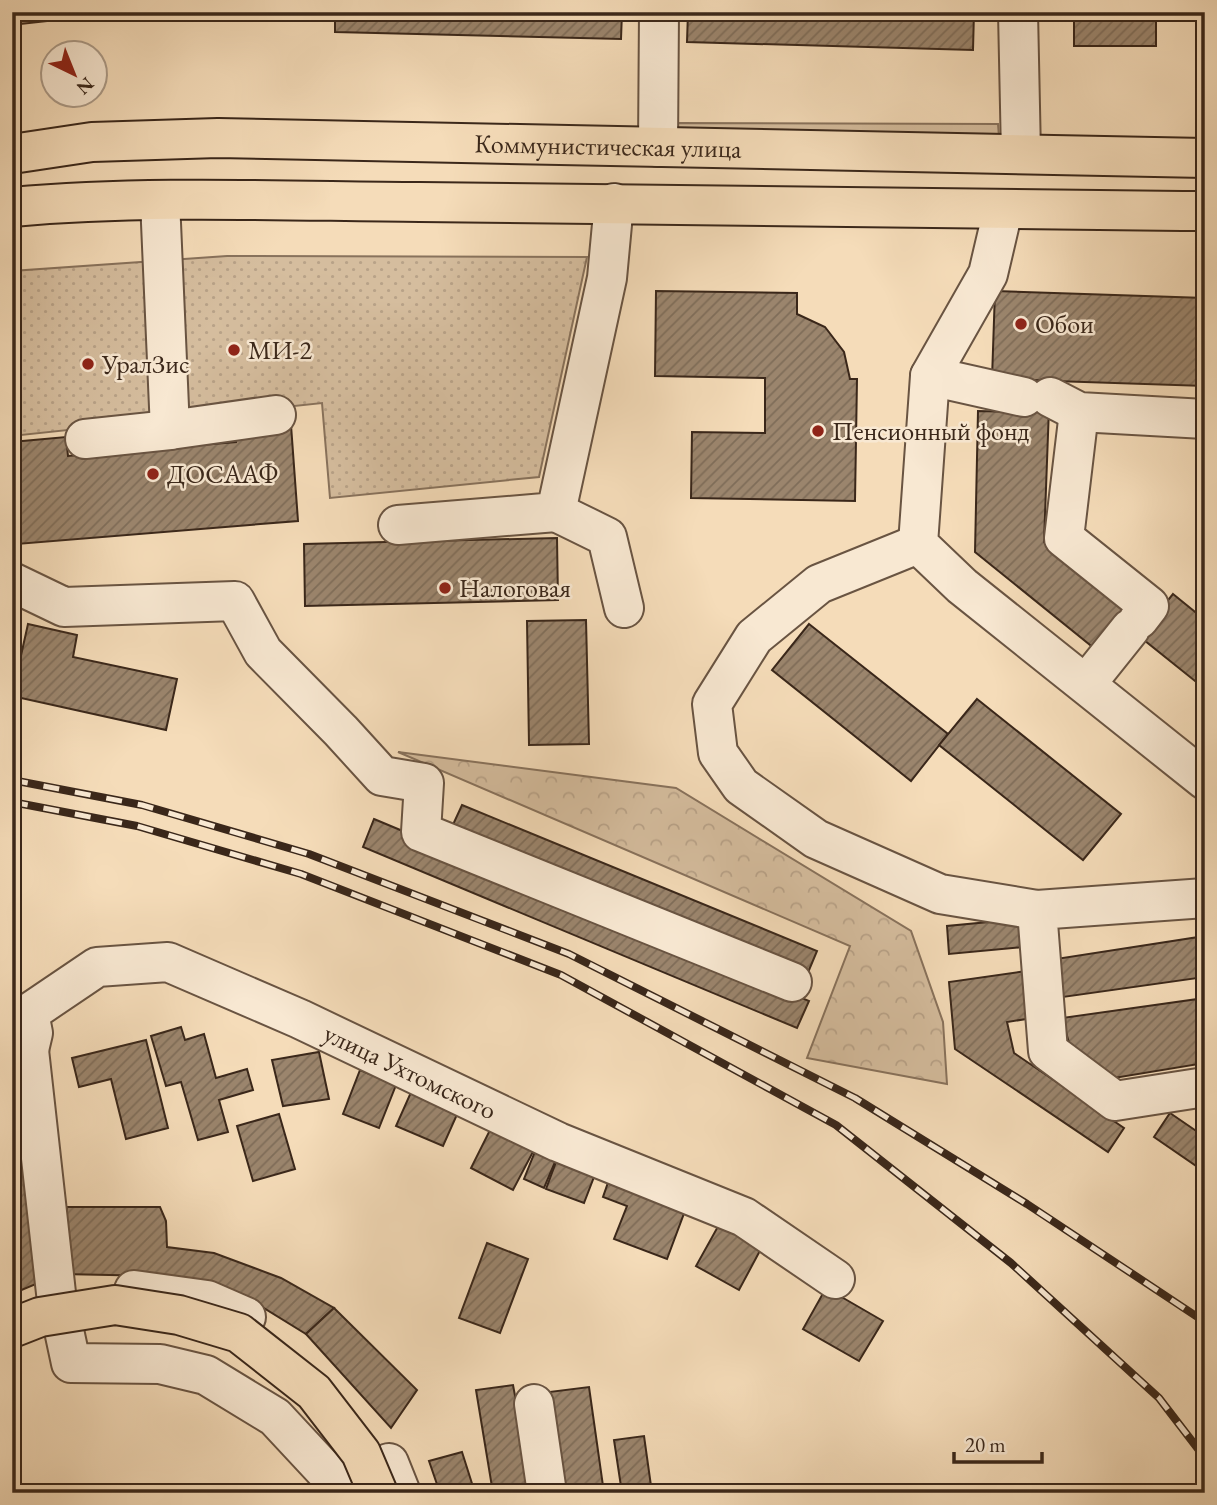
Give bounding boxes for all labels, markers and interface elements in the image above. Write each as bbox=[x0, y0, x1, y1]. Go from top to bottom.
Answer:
north arrow bbox=[38, 38, 108, 108]
text: N bbox=[71, 72, 99, 101]
street label: Коммунистическая улица bbox=[474, 126, 743, 166]
place label: Обои bbox=[1035, 307, 1094, 341]
marker: Обои bbox=[1013, 316, 1029, 332]
place label: МИ-2 bbox=[248, 333, 312, 367]
marker: МИ-2 bbox=[226, 342, 242, 358]
place label: УралЗис bbox=[101, 347, 190, 381]
marker: УралЗис bbox=[80, 356, 96, 372]
place label: Пенсионный фонд bbox=[832, 414, 1030, 448]
marker: Пенсионный фонд bbox=[810, 423, 826, 439]
place label: ДОСААФ bbox=[167, 457, 278, 491]
marker: ДОСААФ bbox=[145, 466, 161, 482]
place label: Налоговая bbox=[459, 571, 571, 605]
marker: Налоговая bbox=[437, 580, 453, 596]
street label: улица Ухтомского bbox=[318, 1016, 502, 1127]
scale bar bbox=[954, 1421, 1042, 1465]
text: 20 m bbox=[965, 1431, 1006, 1458]

